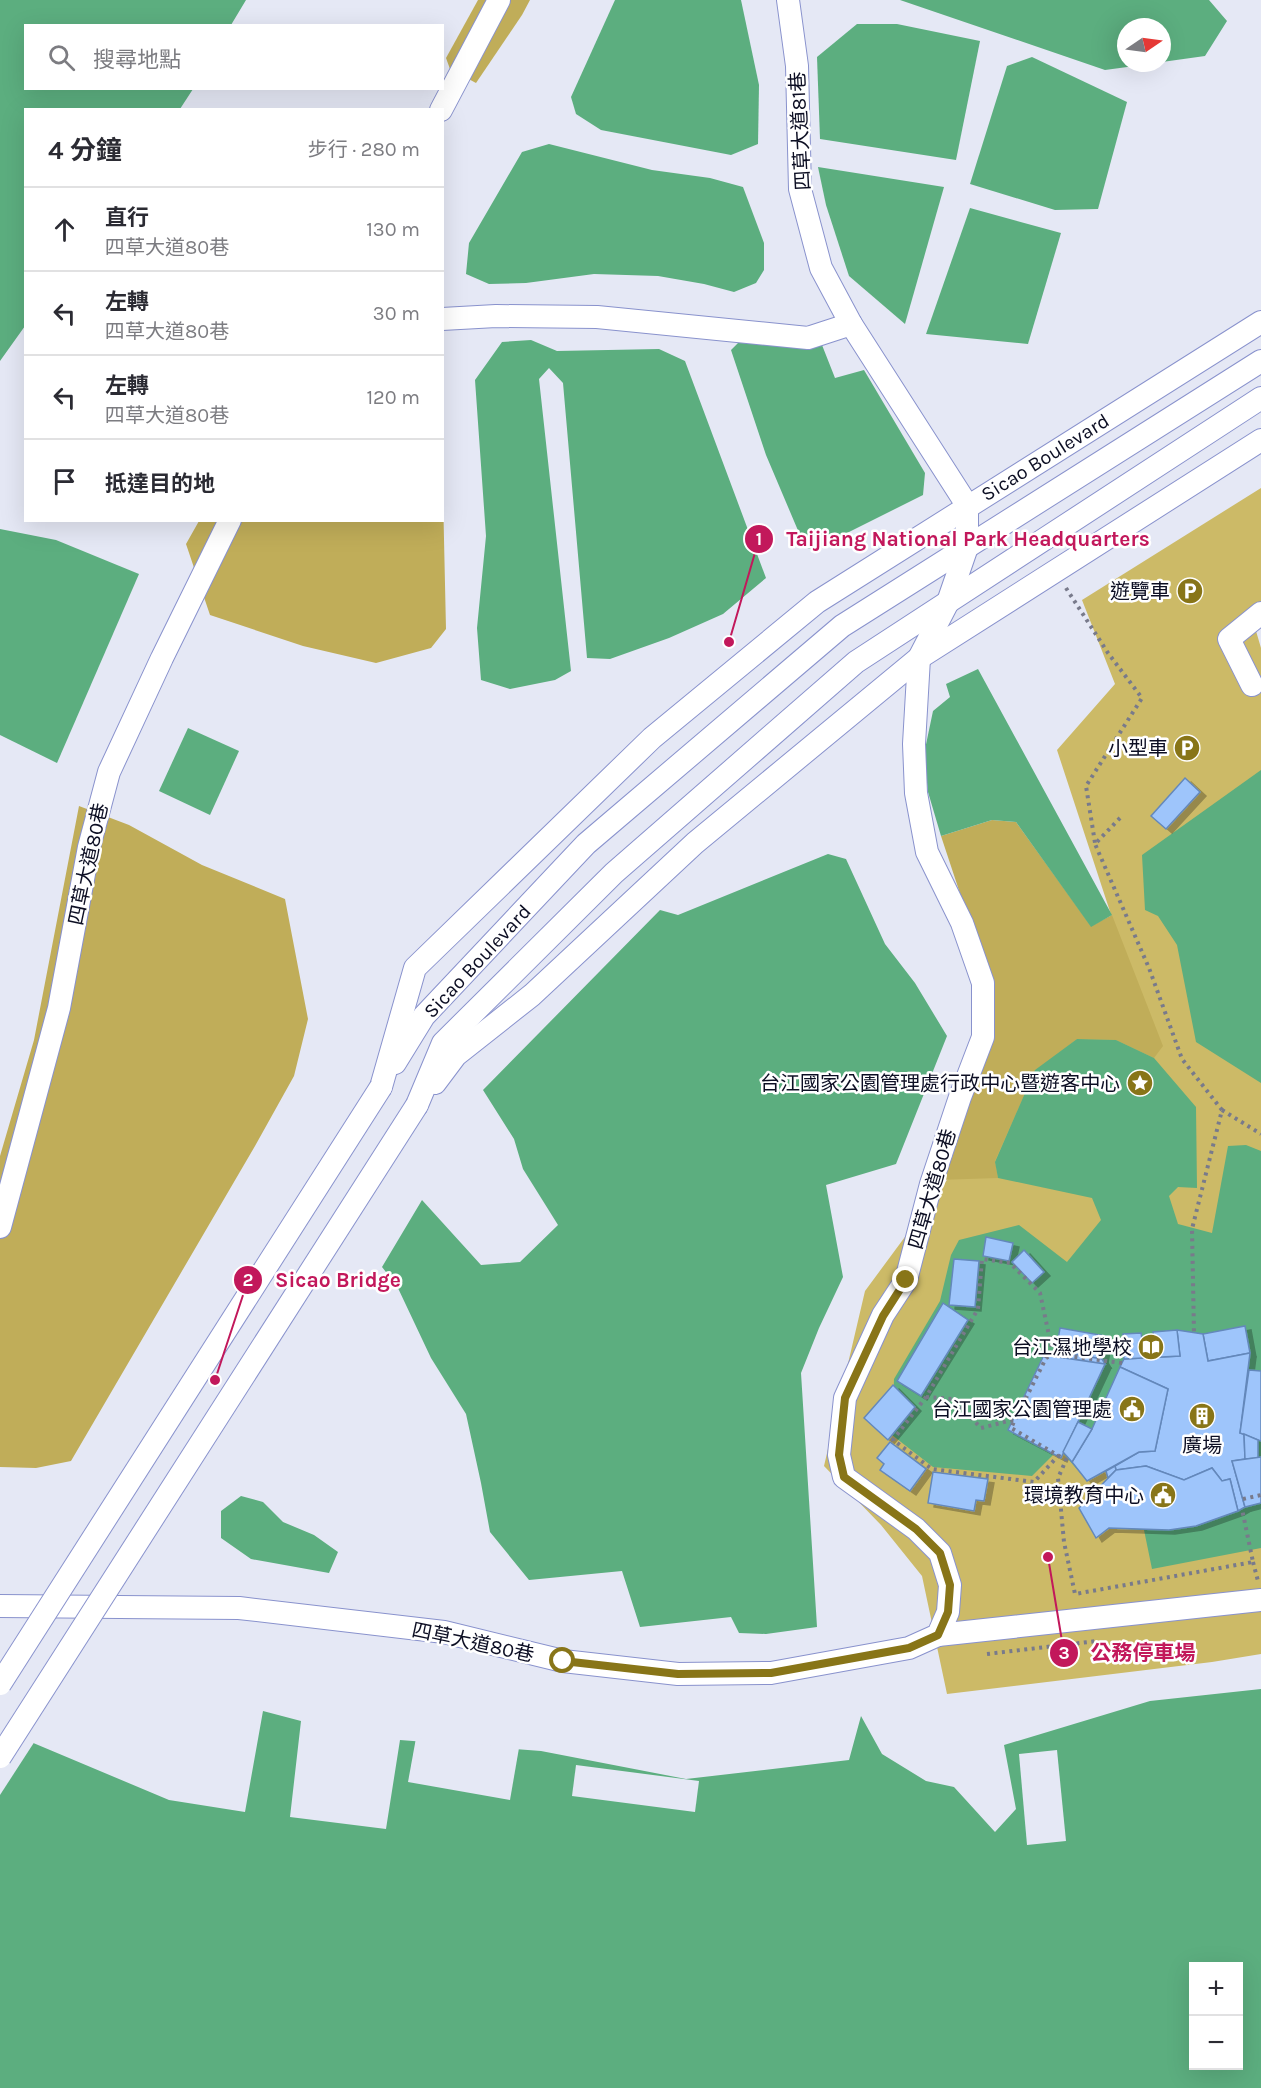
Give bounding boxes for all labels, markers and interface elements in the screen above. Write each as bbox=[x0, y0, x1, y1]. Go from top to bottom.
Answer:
north arrow bbox=[1117, 18, 1171, 72]
search box bbox=[24, 24, 444, 90]
icon: search bbox=[45, 41, 78, 74]
text: 搜尋地點 bbox=[93, 47, 181, 73]
street label: 四草大道81巷 bbox=[786, 71, 815, 191]
text: 4 分鐘 bbox=[48, 135, 122, 166]
text: 步行 · 280 m bbox=[308, 138, 420, 161]
text: 直行 bbox=[105, 205, 149, 231]
icon: ahead bbox=[48, 213, 81, 246]
text: 130 m bbox=[366, 218, 420, 241]
text: 四草大道80巷 bbox=[105, 236, 229, 259]
text: 左轉 bbox=[105, 289, 149, 315]
icon: left bbox=[48, 297, 81, 330]
text: 30 m bbox=[373, 302, 420, 325]
text: 四草大道80巷 bbox=[105, 320, 229, 343]
text: 左轉 bbox=[105, 373, 149, 399]
icon: left bbox=[48, 381, 81, 414]
text: 120 m bbox=[366, 386, 420, 409]
text: 四草大道80巷 bbox=[105, 404, 229, 427]
street label: Sicao Boulevard bbox=[977, 409, 1113, 506]
icon: arrive bbox=[48, 465, 81, 498]
text: 抵達目的地 bbox=[105, 471, 215, 497]
callout: Taijiang National Park Headquarters bbox=[744, 519, 1162, 558]
text: Taijiang National Park Headquarters bbox=[786, 527, 1150, 552]
text: 1 bbox=[756, 528, 762, 550]
parking icon: 遊覽車 bbox=[1175, 576, 1205, 606]
place label: 遊覽車 bbox=[1110, 580, 1170, 603]
parking icon: 小型車 bbox=[1172, 733, 1202, 763]
place label: 小型車 bbox=[1108, 737, 1168, 760]
street label: 四草大道80巷 bbox=[64, 801, 113, 927]
street label: Sicao Boulevard bbox=[419, 900, 536, 1023]
place icon: 台江國家公園管理處行政中心暨遊客中心 bbox=[1125, 1068, 1155, 1098]
place label: 台江國家公園管理處行政中心暨遊客中心 bbox=[760, 1072, 1120, 1095]
street label: 四草大道80巷 bbox=[904, 1126, 961, 1252]
callout: Sicao Bridge bbox=[233, 1260, 413, 1299]
route end bbox=[892, 1266, 918, 1292]
text: Sicao Bridge bbox=[275, 1268, 401, 1292]
text: 2 bbox=[243, 1269, 253, 1291]
library icon: 台江濕地學校 bbox=[1136, 1332, 1166, 1362]
place label: 台江濕地學校 bbox=[1012, 1336, 1132, 1359]
public building icon: 台江國家公園管理處 bbox=[1117, 1394, 1147, 1424]
place label: 台江國家公園管理處 bbox=[932, 1398, 1112, 1421]
building icon: 廣場 bbox=[1187, 1401, 1217, 1431]
place label: 廣場 bbox=[1182, 1434, 1222, 1457]
public building icon: 環境教育中心 bbox=[1148, 1480, 1178, 1510]
place label: 環境教育中心 bbox=[1024, 1484, 1144, 1507]
street label: 四草大道80巷 bbox=[410, 1618, 536, 1667]
callout: 公務停車場 bbox=[1049, 1634, 1208, 1673]
text: 公務停車場 bbox=[1091, 1641, 1196, 1665]
text: 3 bbox=[1058, 1642, 1070, 1664]
route start bbox=[549, 1647, 575, 1673]
map controls bbox=[1189, 1962, 1243, 2070]
button: + bbox=[1189, 1962, 1243, 2016]
button: − bbox=[1189, 2016, 1243, 2070]

